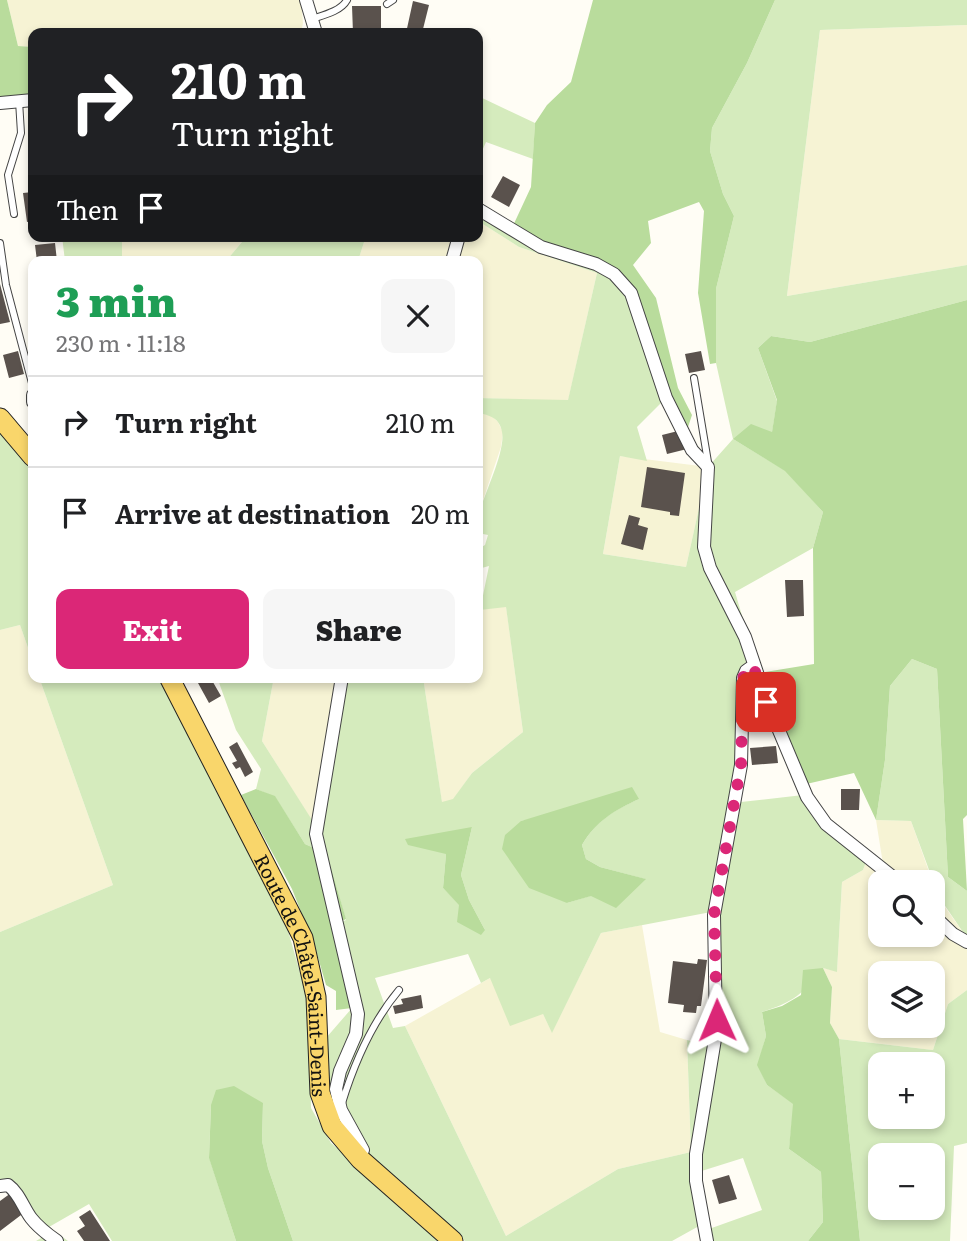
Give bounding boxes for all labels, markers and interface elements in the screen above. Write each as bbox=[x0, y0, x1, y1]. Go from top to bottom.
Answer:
text: 210 m bbox=[171, 41, 306, 114]
icon: right bbox=[56, 56, 147, 147]
text: Turn right bbox=[171, 108, 333, 156]
text: Then bbox=[56, 189, 118, 228]
icon: arrive bbox=[132, 189, 170, 227]
text: 3 min bbox=[56, 268, 177, 330]
button: close bbox=[381, 279, 455, 353]
text: 230 m · 11:18 bbox=[56, 325, 186, 359]
text: Turn right bbox=[115, 402, 257, 441]
text: 210 m bbox=[386, 402, 455, 441]
icon: right bbox=[56, 403, 94, 441]
text: Arrive at destination bbox=[115, 493, 390, 532]
text: 20 m bbox=[411, 493, 470, 532]
icon: arrive bbox=[56, 494, 94, 532]
button: Exit bbox=[56, 589, 249, 669]
button: Share bbox=[263, 589, 455, 669]
pin bbox=[736, 672, 796, 732]
icon: arrive bbox=[747, 683, 785, 721]
street label: Route de Châtel-Saint-Denis bbox=[248, 849, 334, 1098]
map controls bbox=[868, 870, 945, 1220]
button: search bbox=[868, 870, 945, 947]
button: layers bbox=[868, 961, 945, 1038]
position arrow bbox=[680, 983, 754, 1057]
button: + bbox=[868, 1052, 945, 1129]
button: − bbox=[868, 1143, 945, 1220]

